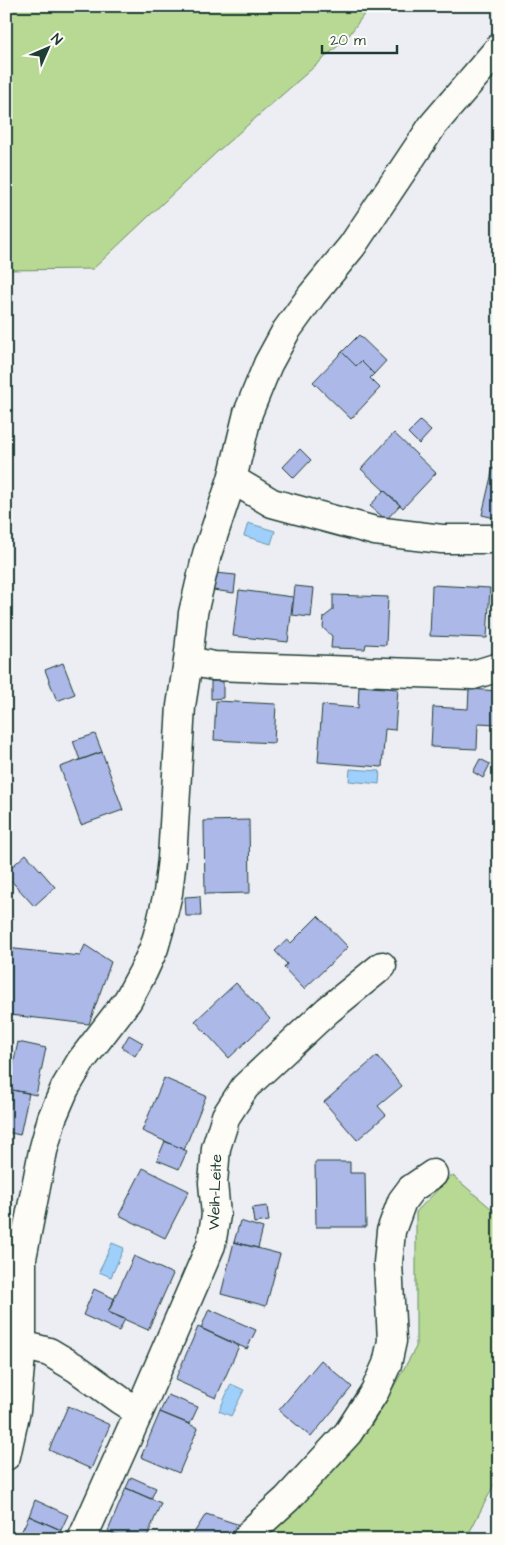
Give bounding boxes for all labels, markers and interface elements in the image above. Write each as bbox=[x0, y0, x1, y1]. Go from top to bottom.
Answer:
north arrow bbox=[22, 22, 72, 72]
scale bar bbox=[322, 22, 398, 54]
text: N bbox=[46, 29, 67, 50]
text: 20 m bbox=[330, 30, 366, 51]
street label: Weih-Leite bbox=[203, 1153, 227, 1231]

